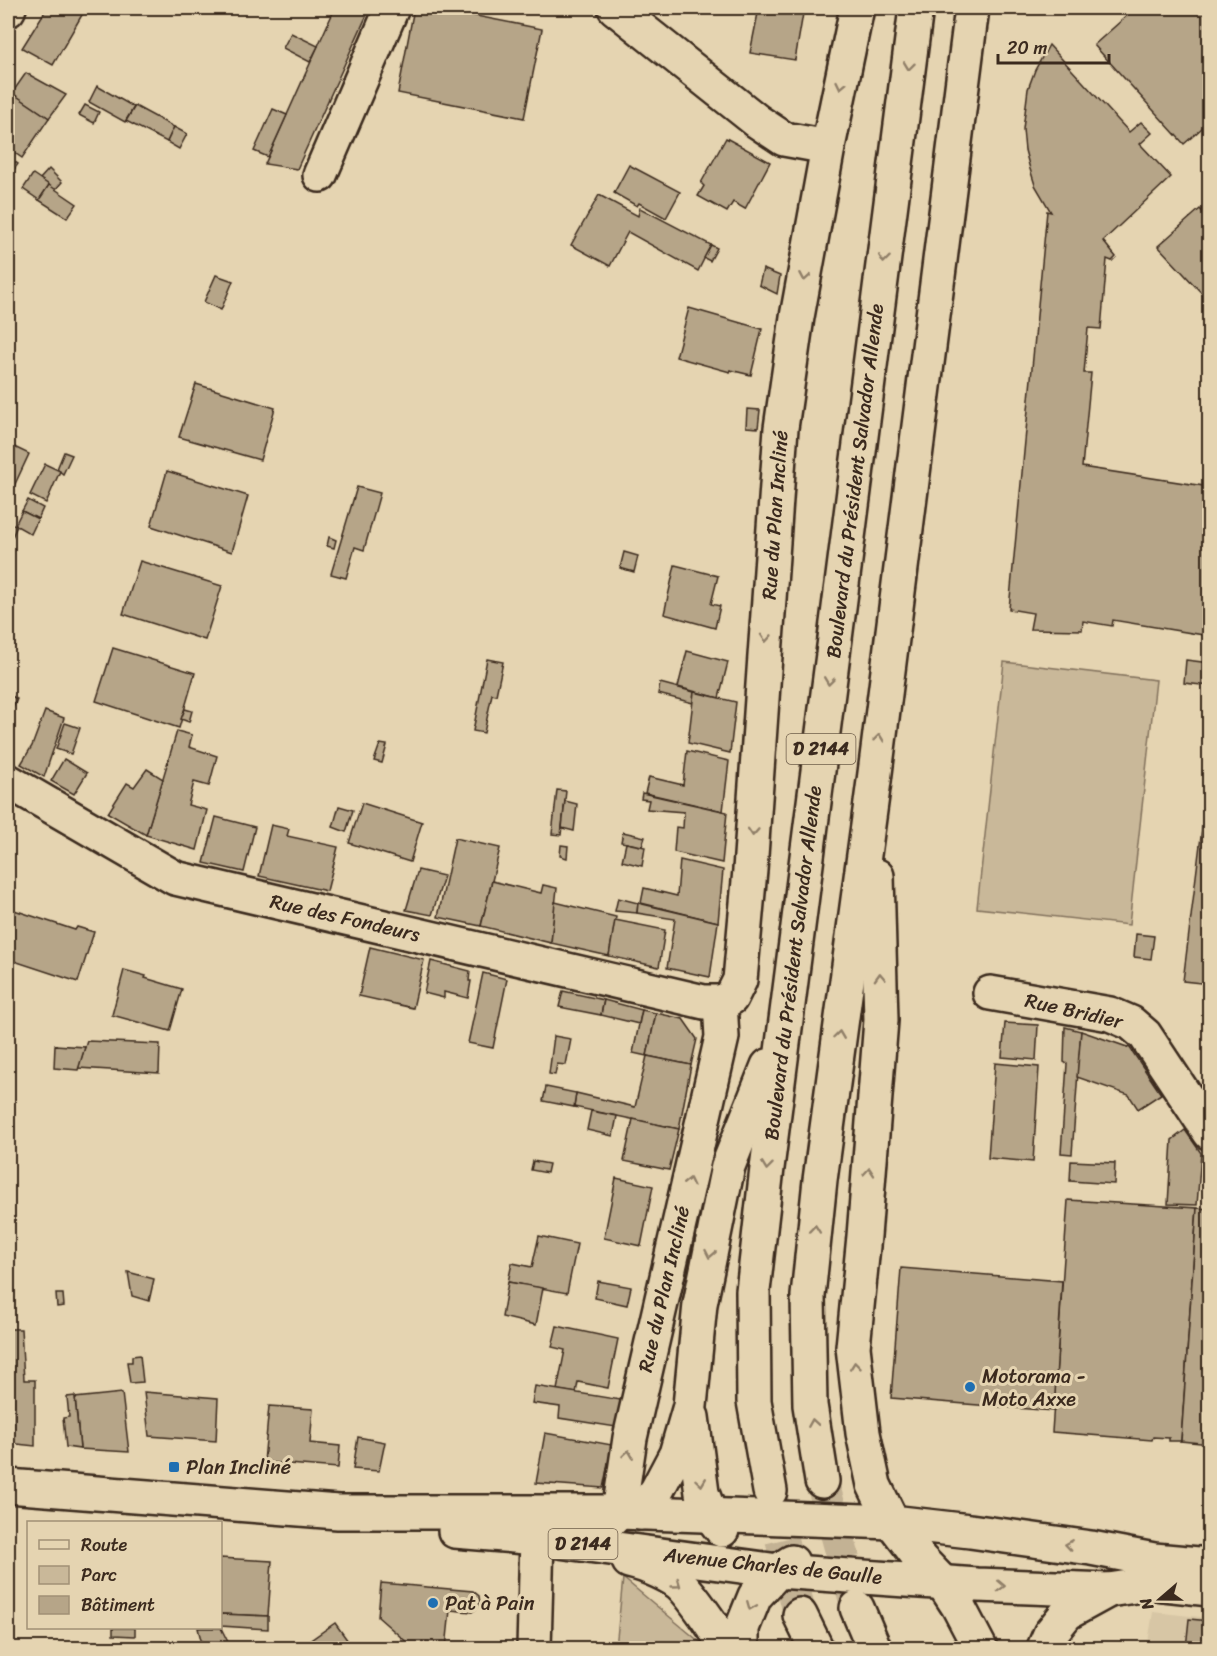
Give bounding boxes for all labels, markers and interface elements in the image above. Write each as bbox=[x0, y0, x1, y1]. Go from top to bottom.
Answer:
scale bar bbox=[998, 27, 1109, 65]
text: 20 m bbox=[1007, 32, 1047, 64]
one-way arrow bbox=[903, 61, 915, 70]
one-way arrow bbox=[835, 80, 848, 90]
one-way arrow bbox=[878, 254, 890, 264]
one-way arrow bbox=[799, 272, 812, 282]
street label: Boulevard du Président Salvador Allende bbox=[816, 301, 894, 660]
street label: Rue du Plan Incliné bbox=[752, 429, 798, 601]
one-way arrow bbox=[760, 633, 773, 642]
one-way arrow bbox=[824, 677, 836, 686]
one-way arrow bbox=[873, 733, 885, 743]
road number: D 2144 bbox=[786, 734, 856, 764]
street label: Boulevard du Président Salvador Allende bbox=[754, 783, 832, 1142]
one-way arrow bbox=[746, 828, 759, 837]
street label: Rue des Fondeurs bbox=[267, 884, 424, 952]
one-way arrow bbox=[874, 973, 886, 982]
street label: Rue Bridier bbox=[1022, 983, 1127, 1039]
one-way arrow bbox=[833, 1031, 845, 1040]
one-way arrow bbox=[761, 1162, 774, 1171]
one-way arrow bbox=[862, 1167, 875, 1176]
one-way arrow bbox=[681, 1177, 694, 1187]
street label: Rue du Plan Incliné bbox=[628, 1202, 700, 1376]
one-way arrow bbox=[808, 1224, 821, 1233]
one-way arrow bbox=[704, 1249, 717, 1259]
place label: Motorama - Moto Axxe bbox=[982, 1359, 1086, 1417]
one-way arrow bbox=[849, 1361, 862, 1370]
marker: Motorama - Moto Axxe bbox=[963, 1380, 977, 1394]
one-way arrow bbox=[807, 1419, 819, 1428]
one-way arrow bbox=[621, 1449, 633, 1459]
place label: Plan Incliné bbox=[186, 1450, 291, 1485]
marker: Plan Incliné bbox=[167, 1460, 181, 1474]
one-way arrow bbox=[694, 1478, 706, 1487]
legend bbox=[27, 1521, 222, 1629]
text: Route bbox=[81, 1529, 128, 1561]
road number: D 2144 bbox=[548, 1529, 618, 1559]
street label: Avenue Charles de Gaulle bbox=[661, 1537, 884, 1595]
one-way arrow bbox=[1064, 1539, 1073, 1551]
text: Parc bbox=[81, 1559, 117, 1591]
north arrow bbox=[1130, 1569, 1190, 1629]
one-way arrow bbox=[671, 1577, 682, 1588]
one-way arrow bbox=[996, 1579, 1005, 1592]
place label: Pat à Pain bbox=[445, 1586, 535, 1621]
text: Bâtiment bbox=[81, 1589, 155, 1621]
text: N bbox=[1131, 1593, 1162, 1615]
marker: Pat à Pain bbox=[426, 1596, 440, 1610]
one-way arrow bbox=[746, 1599, 758, 1610]

